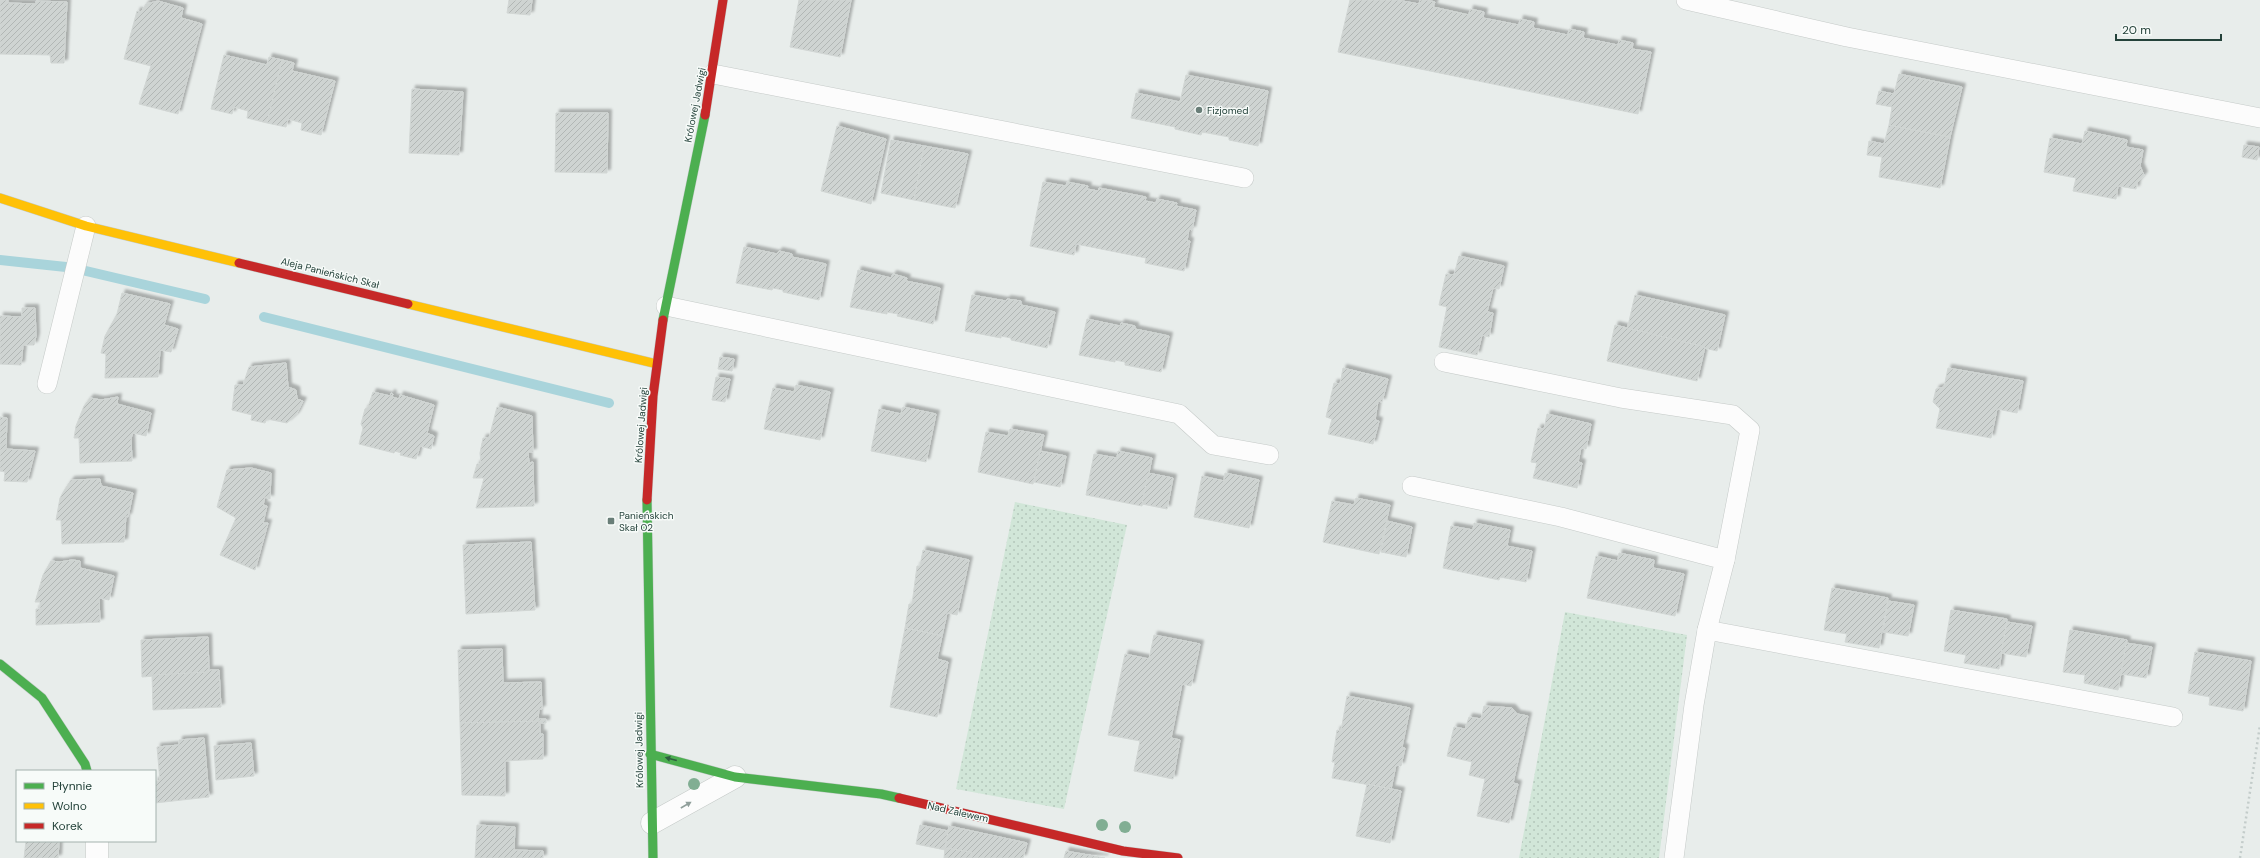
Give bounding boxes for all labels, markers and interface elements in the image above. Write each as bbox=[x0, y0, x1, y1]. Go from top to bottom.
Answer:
scale bar bbox=[2116, 16, 2221, 42]
text: 20 m bbox=[2122, 22, 2151, 38]
street label: Królowej Jadwigi bbox=[681, 66, 709, 144]
place label: Fizjomed bbox=[1207, 104, 1249, 117]
marker: Fizjomed bbox=[1194, 105, 1204, 115]
street label: Aleja Panieńskich Skał bbox=[279, 254, 381, 292]
street label: Królowej Jadwigi bbox=[632, 387, 650, 463]
place label: Panieńskich Skał 02 bbox=[619, 509, 674, 534]
marker: Panieńskich Skał 02 bbox=[606, 516, 616, 526]
street label: Królowej Jadwigi bbox=[632, 712, 646, 788]
one-way arrow bbox=[664, 756, 676, 762]
legend bbox=[16, 770, 156, 842]
text: Płynnie bbox=[52, 778, 92, 794]
text: Wolno bbox=[52, 798, 87, 814]
street label: Nad Zalewem bbox=[926, 799, 990, 825]
one-way arrow bbox=[680, 801, 692, 808]
text: Korek bbox=[52, 818, 83, 834]

